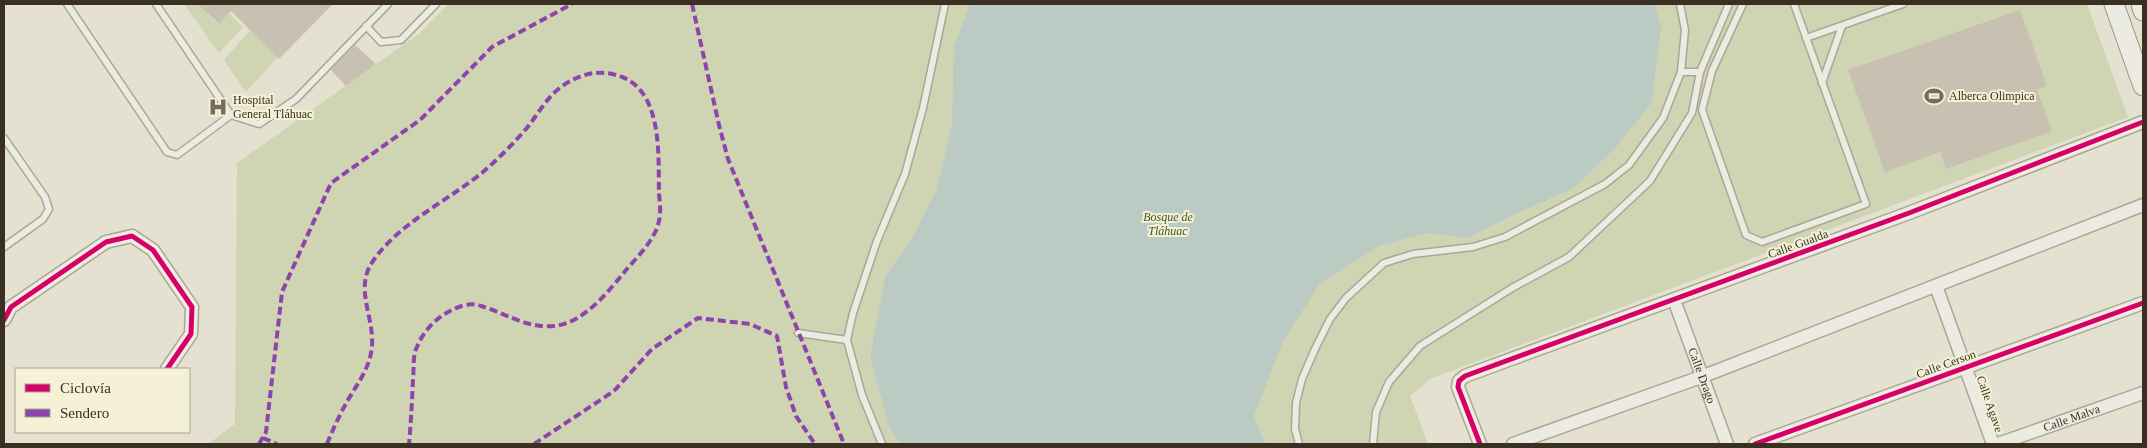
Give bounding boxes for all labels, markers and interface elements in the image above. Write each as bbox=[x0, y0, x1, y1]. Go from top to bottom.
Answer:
sports icon: Alberca Olimpica bbox=[1923, 85, 1945, 107]
place label: Alberca Olimpica bbox=[1949, 89, 2035, 103]
place label: Hospital General Tláhuac bbox=[233, 93, 312, 121]
hospital icon: Hospital General Tláhuac bbox=[207, 96, 229, 118]
park label: Bosque de Tláhuac bbox=[1143, 210, 1193, 238]
street label: Calle Gualda bbox=[1766, 226, 1831, 261]
street label: Calle Drago bbox=[1685, 346, 1718, 405]
street label: Calle Cerson bbox=[1914, 347, 1978, 381]
legend bbox=[15, 368, 190, 433]
street label: Calle Agave bbox=[1974, 374, 2006, 434]
text: Ciclovía bbox=[60, 380, 111, 396]
street label: Calle Malva bbox=[2041, 402, 2102, 435]
text: Sendero bbox=[60, 405, 109, 421]

